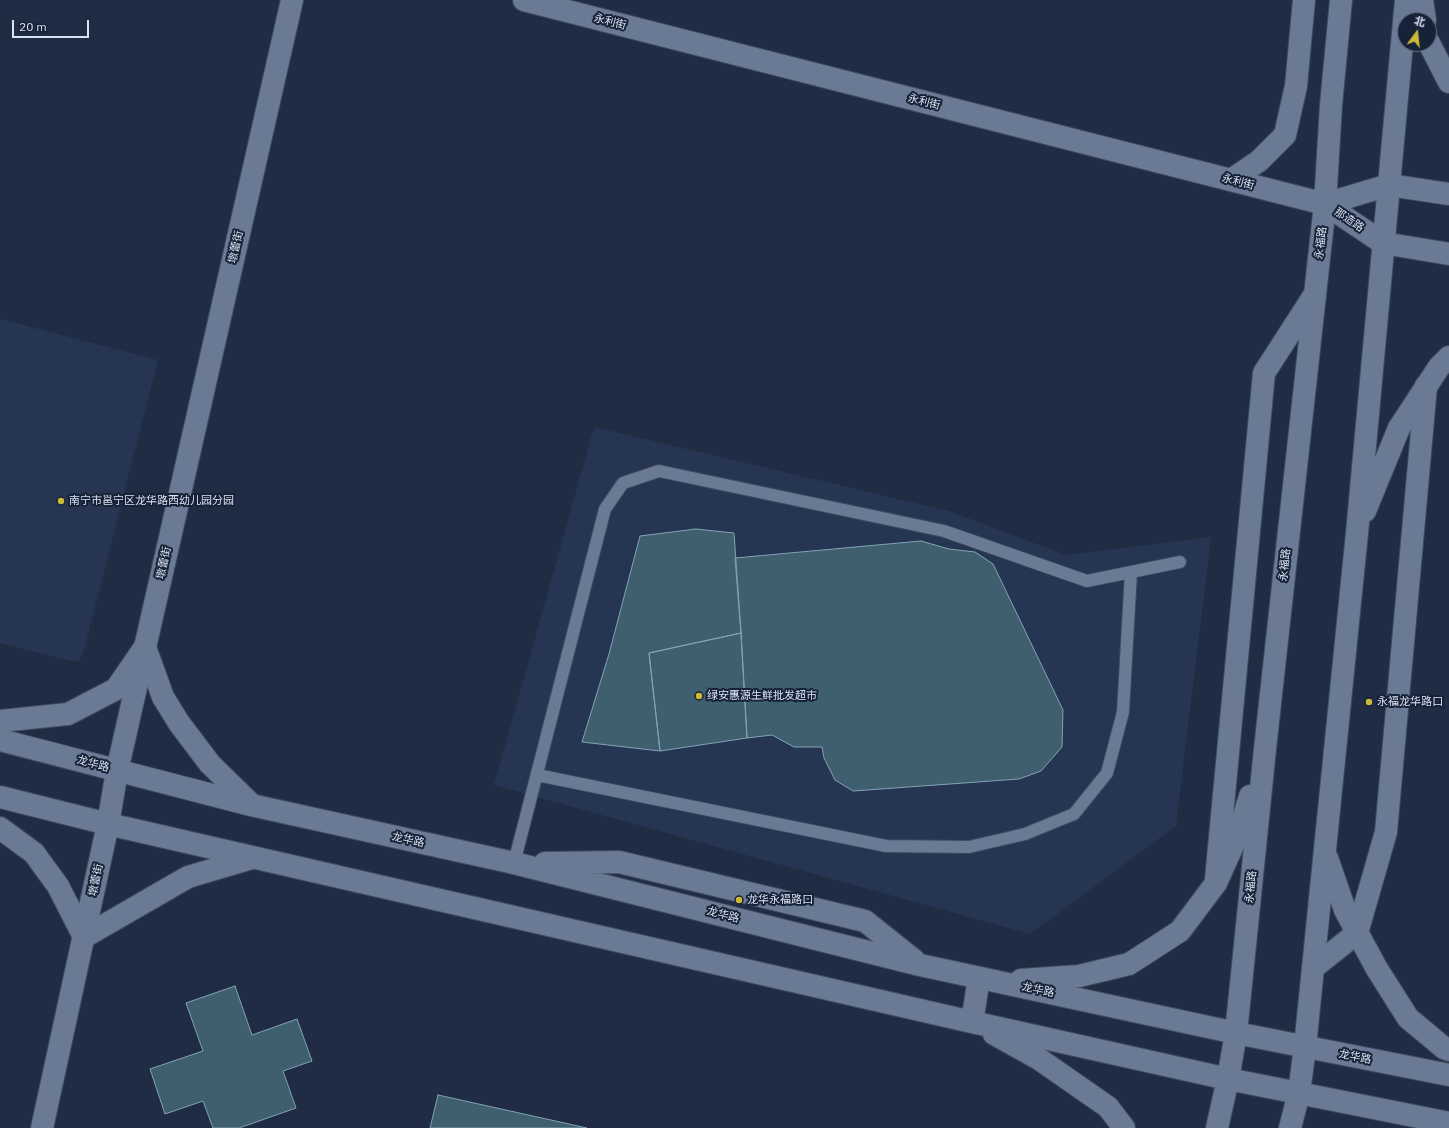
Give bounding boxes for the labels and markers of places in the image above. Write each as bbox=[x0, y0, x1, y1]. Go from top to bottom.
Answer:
place label: 南宁市邕宁区龙华路西幼儿园分园 bbox=[69, 494, 234, 508]
marker: 南宁市邕宁区龙华路西幼儿园分园 bbox=[56, 496, 66, 506]
place label: 绿安惠源生鲜批发超市 bbox=[707, 689, 817, 703]
marker: 绿安惠源生鲜批发超市 bbox=[694, 691, 704, 701]
place label: 永福龙华路口 bbox=[1377, 695, 1443, 709]
marker: 永福龙华路口 bbox=[1364, 697, 1374, 707]
place label: 龙华永福路口 bbox=[747, 893, 813, 907]
marker: 龙华永福路口 bbox=[734, 895, 744, 905]

